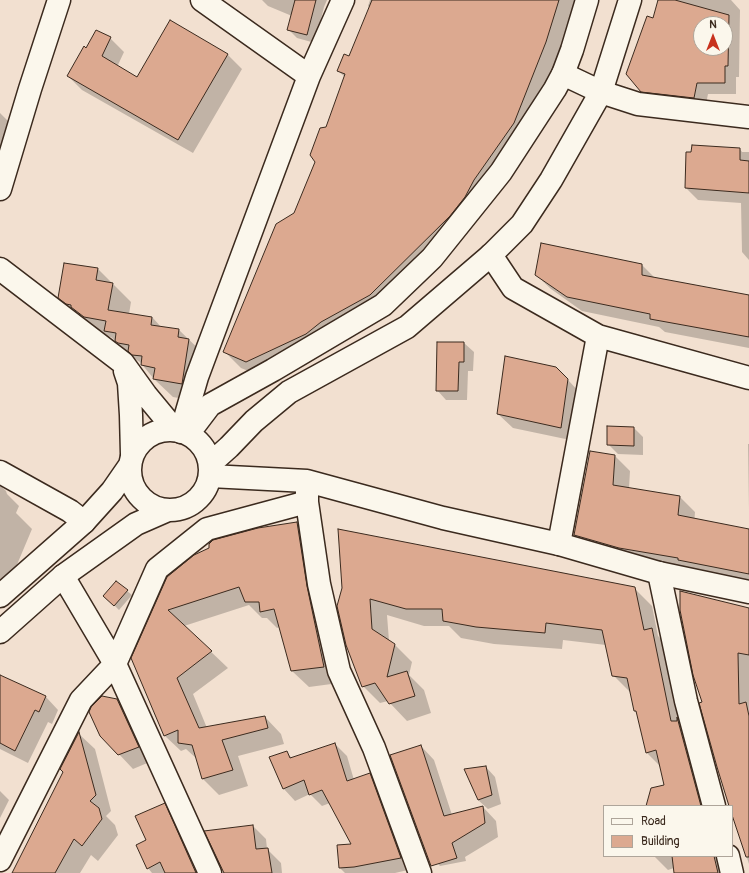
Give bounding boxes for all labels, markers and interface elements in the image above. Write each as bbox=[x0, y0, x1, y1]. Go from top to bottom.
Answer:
north arrow bbox=[693, 16, 733, 56]
text: N bbox=[709, 18, 717, 31]
legend bbox=[603, 805, 733, 857]
text: Road bbox=[641, 814, 666, 829]
text: Building bbox=[641, 834, 680, 849]

